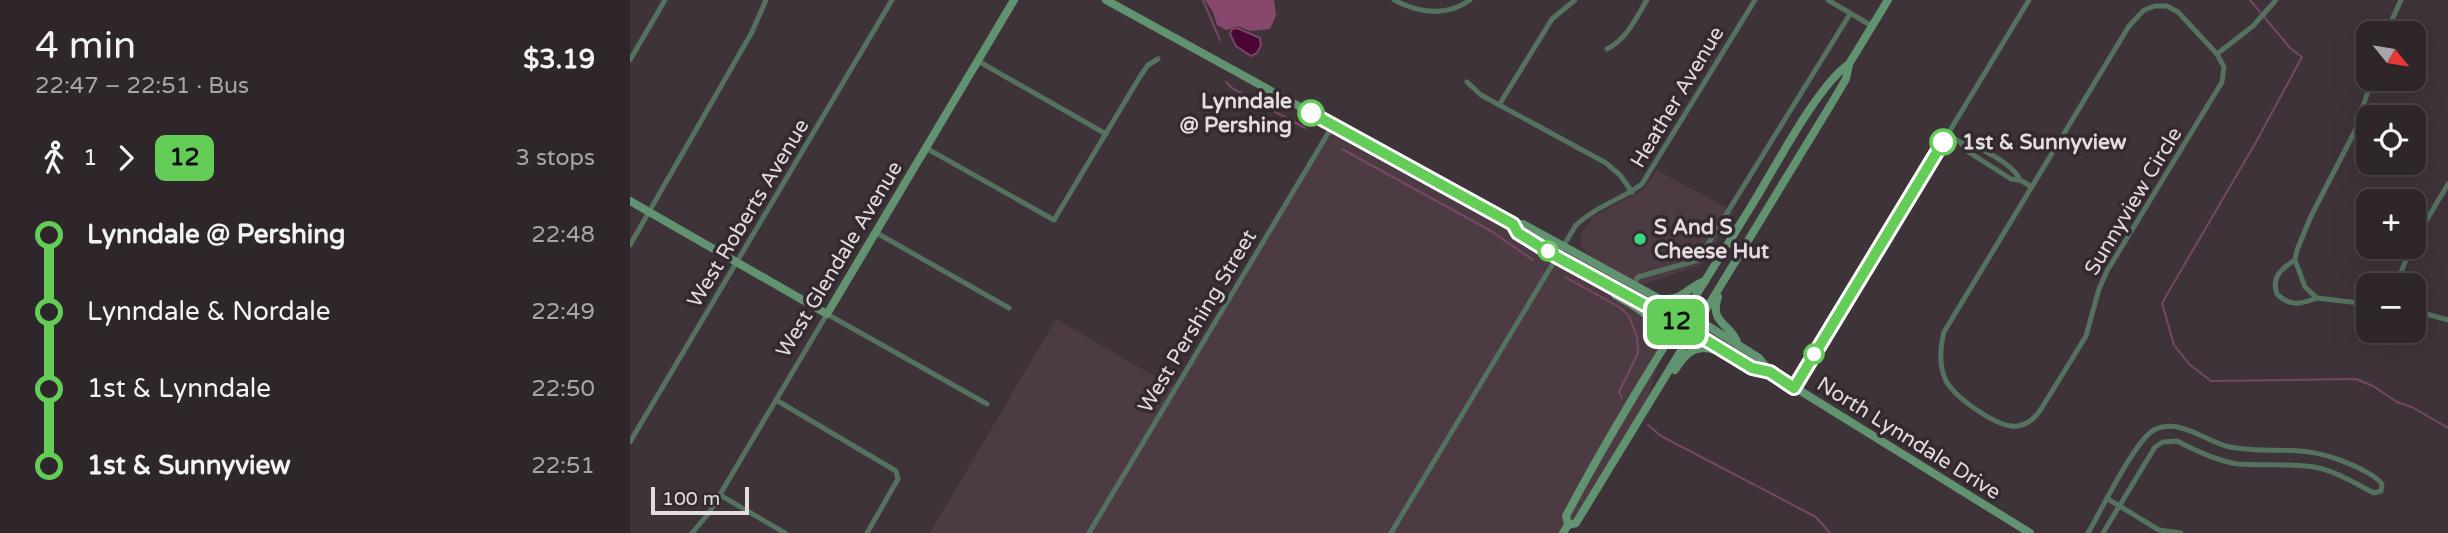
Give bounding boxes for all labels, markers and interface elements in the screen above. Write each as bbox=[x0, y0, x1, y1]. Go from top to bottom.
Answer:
north arrow bbox=[2356, 21, 2426, 91]
map controls bbox=[2356, 21, 2426, 343]
street label: Heather Avenue bbox=[1625, 22, 1729, 172]
text: 4 min bbox=[35, 23, 136, 69]
text: $3.19 bbox=[523, 44, 595, 75]
text: 22:47 – 22:51 · Bus bbox=[35, 72, 249, 100]
place label: Lynndale @ Pershing bbox=[1180, 89, 1292, 138]
marker: Lynndale @ Pershing bbox=[1298, 100, 1324, 126]
button: locate bbox=[2356, 105, 2426, 175]
street label: West Roberts Avenue bbox=[682, 114, 815, 312]
street label: Sunnyview Circle bbox=[2079, 123, 2188, 280]
marker: 1st & Sunnyview bbox=[1930, 129, 1956, 155]
place label: 1st & Sunnyview bbox=[1962, 130, 2127, 155]
icon: walk bbox=[35, 139, 73, 177]
icon: forward bbox=[107, 139, 145, 177]
text: 12 bbox=[169, 143, 200, 172]
text: 1 bbox=[83, 144, 97, 172]
text: 3 stops bbox=[515, 144, 595, 172]
street label: West Glendale Avenue bbox=[771, 157, 908, 362]
button: + bbox=[2356, 189, 2426, 259]
place label: S And S Cheese Hut bbox=[1654, 215, 1769, 264]
text: Lynndale @ Pershing bbox=[87, 219, 346, 250]
text: 22:48 bbox=[531, 221, 595, 249]
street label: West Pershing Street bbox=[1133, 225, 1262, 417]
marker: S And S Cheese Hut bbox=[1632, 231, 1648, 247]
unlabelled marker bbox=[1538, 241, 1558, 261]
button: − bbox=[2356, 273, 2426, 343]
text: Lynndale & Nordale bbox=[87, 296, 330, 327]
text: 22:49 bbox=[531, 298, 595, 326]
line badge: 12 bbox=[1644, 299, 1708, 345]
text: 12 bbox=[1661, 307, 1691, 336]
unlabelled marker bbox=[1804, 344, 1824, 364]
street label: North Lynndale Drive bbox=[1812, 372, 2005, 505]
text: 1st & Lynndale bbox=[87, 373, 271, 404]
text: 22:50 bbox=[531, 375, 595, 403]
text: 1st & Sunnyview bbox=[87, 450, 291, 481]
text: 22:51 bbox=[531, 452, 595, 480]
scale bar bbox=[651, 484, 749, 516]
text: 100 m bbox=[662, 488, 720, 510]

